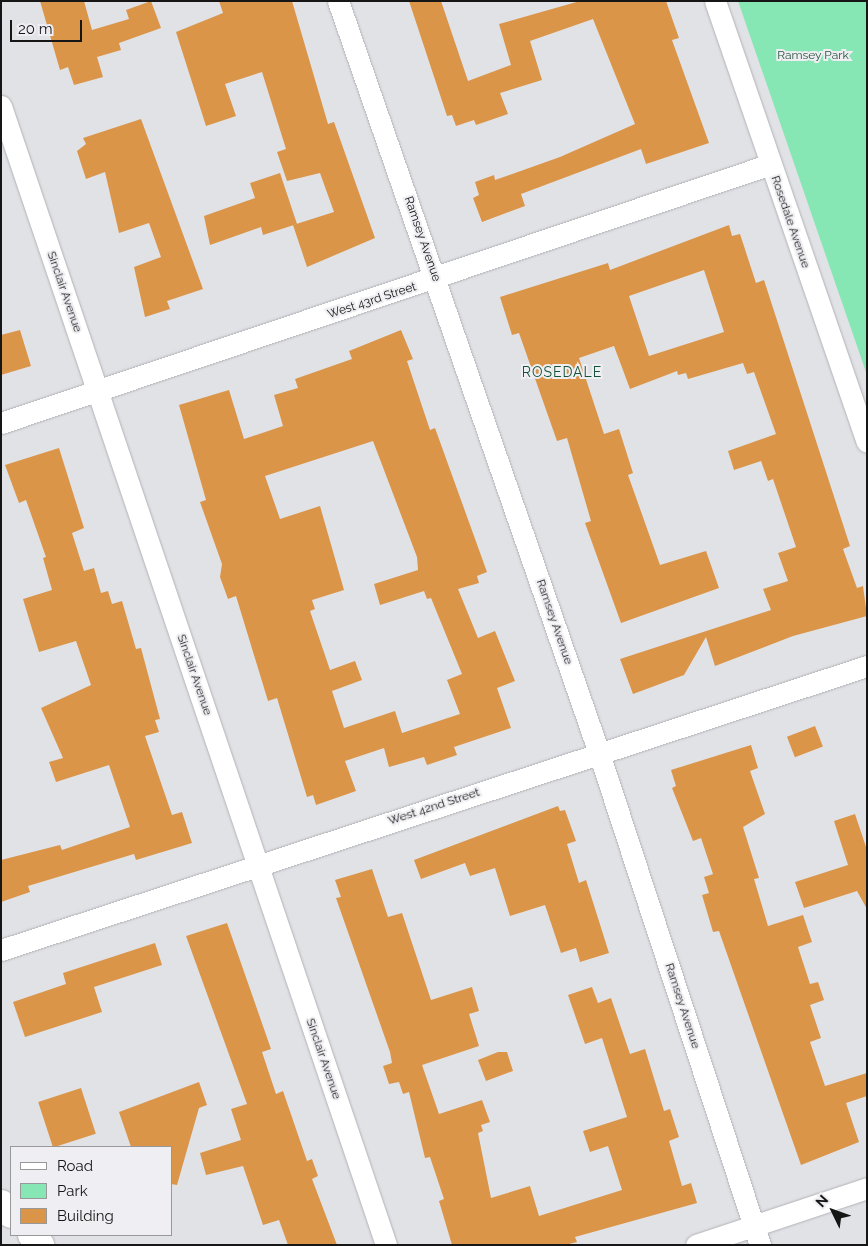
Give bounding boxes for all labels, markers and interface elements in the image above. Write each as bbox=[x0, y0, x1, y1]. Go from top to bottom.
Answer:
scale bar bbox=[12, 10, 85, 42]
text: 20 m bbox=[18, 20, 53, 38]
park label: Ramsey Park bbox=[777, 49, 849, 63]
street label: Rosedale Avenue bbox=[767, 174, 813, 270]
street label: Ramsey Avenue bbox=[401, 194, 443, 284]
street label: Sinclair Avenue bbox=[43, 249, 85, 335]
street label: West 43rd Street bbox=[326, 280, 418, 322]
district label: ROSEDALE bbox=[521, 364, 603, 380]
street label: Ramsey Avenue bbox=[533, 577, 575, 667]
street label: Sinclair Avenue bbox=[173, 632, 215, 718]
street label: West 42nd Street bbox=[386, 785, 482, 829]
street label: Ramsey Avenue bbox=[661, 961, 703, 1051]
street label: Sinclair Avenue bbox=[302, 1016, 344, 1102]
legend bbox=[10, 1146, 172, 1236]
text: Road bbox=[57, 1157, 93, 1175]
text: Park bbox=[57, 1182, 88, 1200]
north arrow bbox=[808, 1186, 858, 1236]
text: N bbox=[812, 1192, 831, 1210]
text: Building bbox=[57, 1207, 114, 1225]

